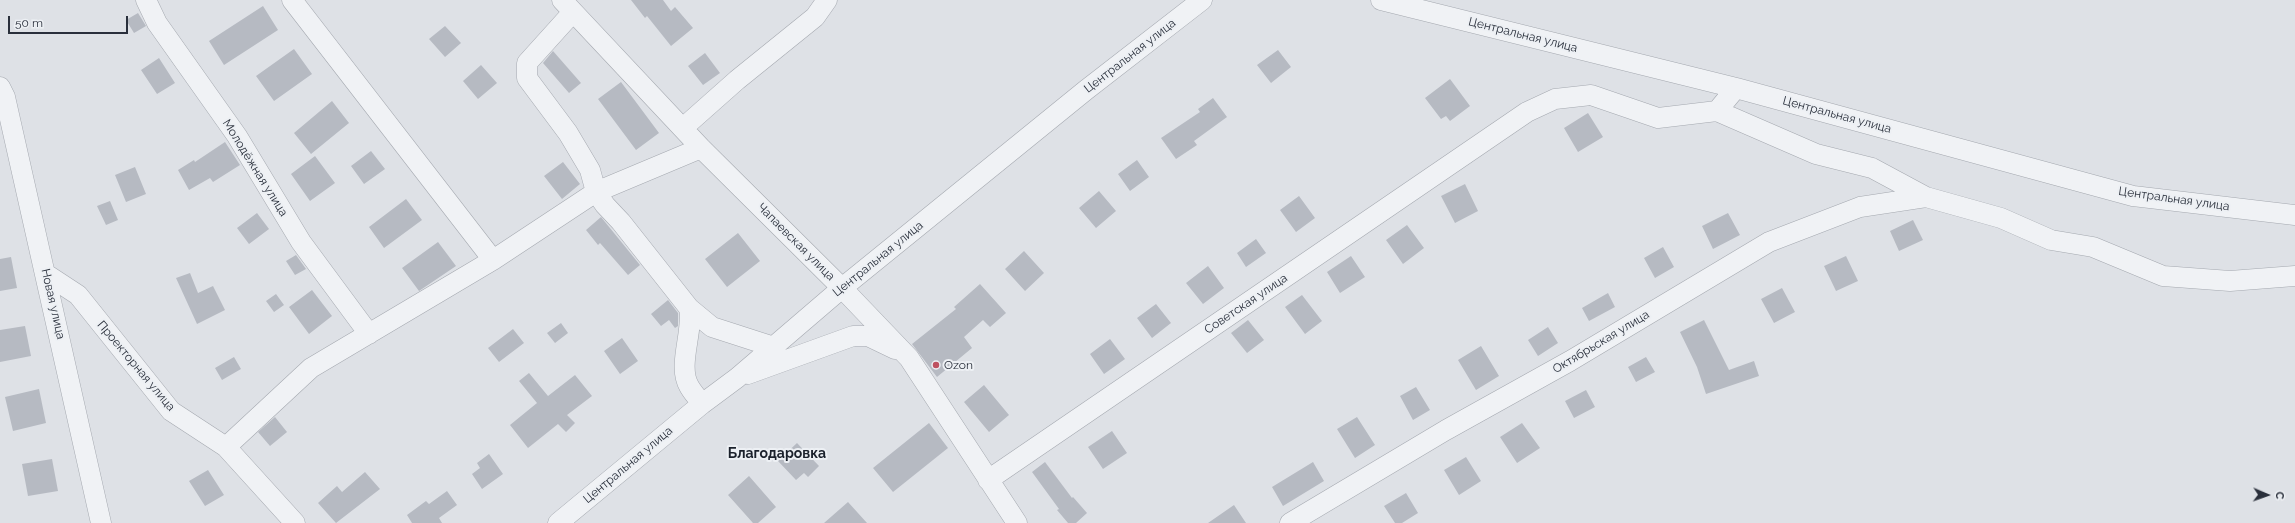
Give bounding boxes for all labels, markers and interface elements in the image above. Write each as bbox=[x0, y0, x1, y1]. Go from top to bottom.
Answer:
scale bar bbox=[10, 8, 130, 34]
street label: Центральная улица bbox=[1467, 14, 1579, 56]
text: 50 m bbox=[15, 16, 43, 30]
street label: Центральная улица bbox=[1081, 16, 1179, 96]
street label: Центральная улица bbox=[1781, 94, 1893, 136]
street label: Молодёжная улица bbox=[219, 117, 291, 219]
street label: Центральная улица bbox=[2118, 184, 2230, 214]
street label: Чапаевская улица bbox=[754, 200, 838, 284]
street label: Центральная улица bbox=[830, 218, 926, 300]
street label: Новая улица bbox=[38, 267, 68, 341]
street label: Советская улица bbox=[1202, 271, 1290, 337]
street label: Октябрьская улица bbox=[1550, 307, 1652, 377]
street label: Проекторная улица bbox=[94, 318, 178, 414]
place label: Ozon bbox=[944, 358, 973, 372]
marker: Ozon bbox=[931, 360, 941, 370]
street label: Центральная улица bbox=[580, 424, 676, 506]
district label: Благодаровка bbox=[728, 446, 826, 462]
north arrow bbox=[2247, 475, 2287, 515]
text: С bbox=[2273, 491, 2286, 499]

